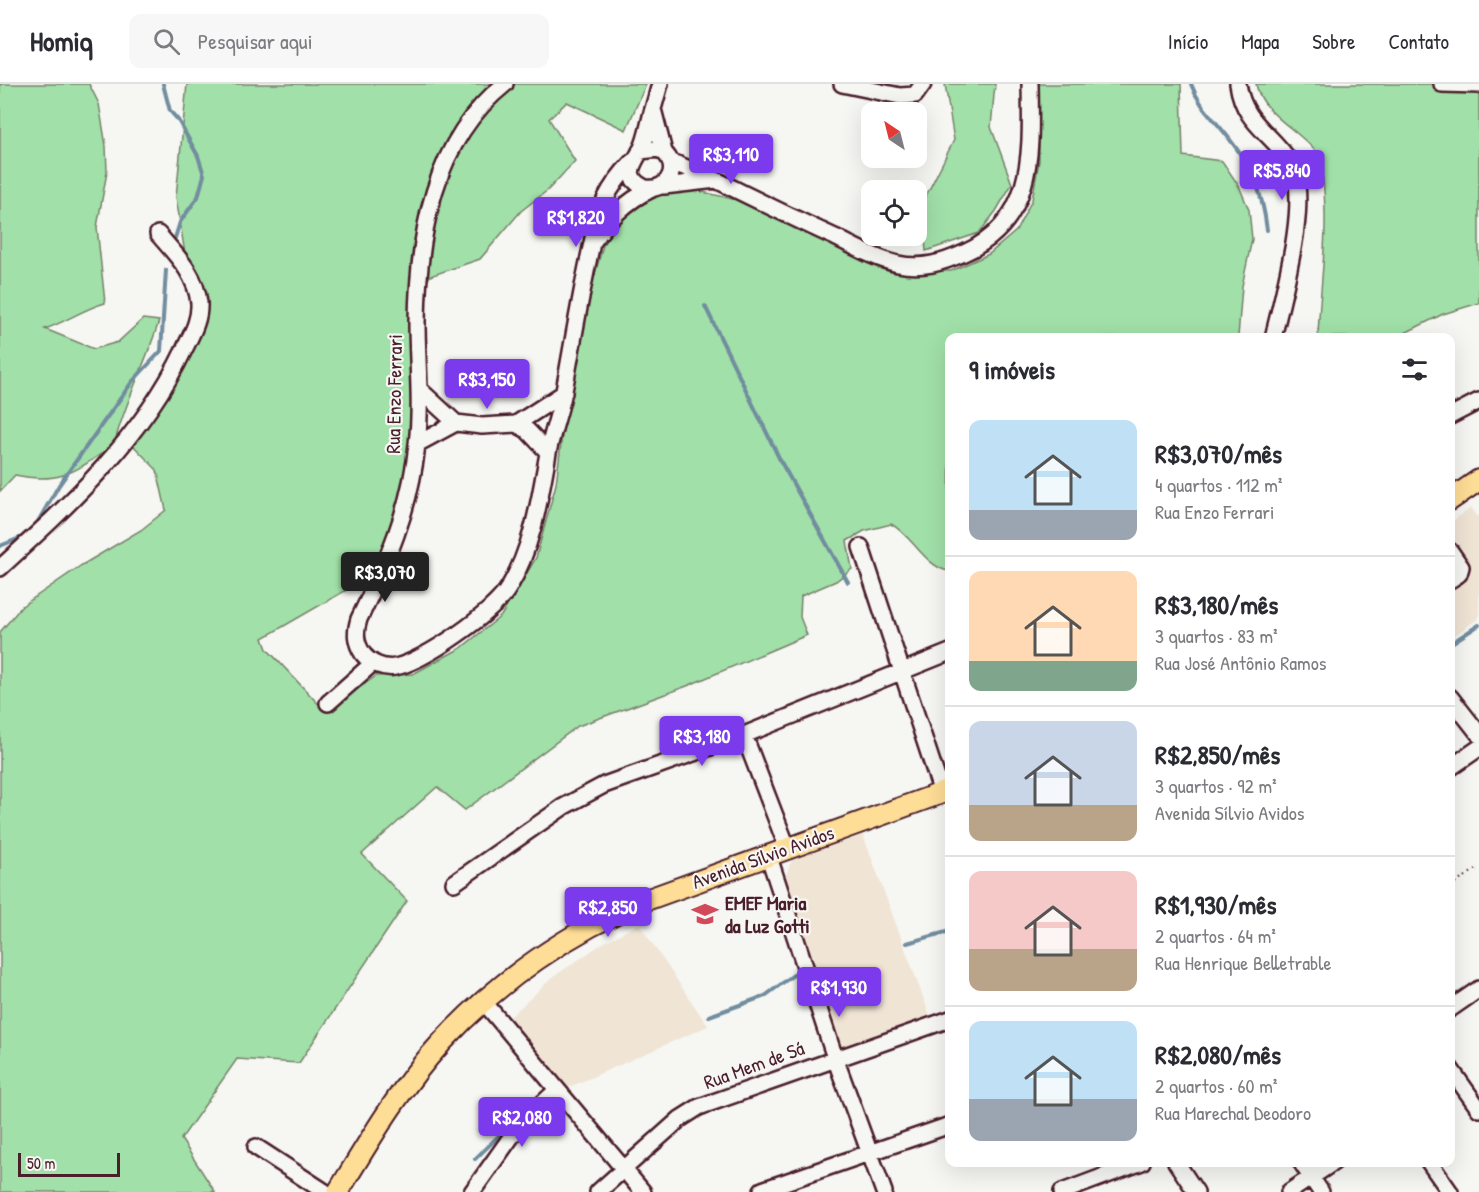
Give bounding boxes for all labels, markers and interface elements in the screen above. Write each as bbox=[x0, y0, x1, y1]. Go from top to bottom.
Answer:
search box bbox=[129, 14, 549, 68]
text: Homiq bbox=[30, 22, 93, 60]
icon: search bbox=[150, 25, 183, 58]
text: Pesquisar aqui bbox=[198, 26, 313, 56]
text: Início bbox=[1168, 27, 1208, 56]
text: Mapa bbox=[1241, 27, 1279, 56]
text: Sobre bbox=[1312, 27, 1355, 56]
text: Contato bbox=[1388, 27, 1449, 56]
north arrow bbox=[861, 102, 927, 168]
map controls bbox=[861, 102, 927, 246]
pin: R$3,110 bbox=[676, 134, 786, 185]
text: R$3,110 bbox=[703, 140, 759, 167]
pin: R$5,840 bbox=[1227, 150, 1337, 201]
text: R$5,840 bbox=[1254, 156, 1310, 183]
button: locate bbox=[861, 180, 927, 246]
pin: R$1,820 bbox=[521, 197, 631, 248]
text: R$1,820 bbox=[547, 203, 605, 230]
street label: Rua Enzo Ferrari bbox=[379, 334, 408, 454]
text: 9 imóveis bbox=[969, 352, 1055, 387]
icon: filters bbox=[1398, 353, 1431, 386]
pin: R$3,150 bbox=[432, 359, 542, 410]
text: R$3,150 bbox=[459, 365, 515, 392]
text: R$3,070/mês bbox=[1155, 436, 1282, 471]
icon: home bbox=[1017, 444, 1089, 516]
text: 4 quartos · 112 m² bbox=[1155, 471, 1282, 498]
text: Rua Enzo Ferrari bbox=[1155, 498, 1275, 525]
pin: R$3,070 bbox=[330, 552, 440, 603]
text: R$3,070 bbox=[355, 558, 415, 585]
text: R$3,180/mês bbox=[1155, 587, 1278, 622]
icon: home bbox=[1017, 595, 1089, 667]
text: 3 quartos · 83 m² bbox=[1155, 622, 1278, 649]
text: Rua José Antônio Ramos bbox=[1155, 649, 1326, 676]
pin: R$3,180 bbox=[647, 716, 757, 767]
text: R$3,180 bbox=[673, 722, 731, 749]
text: R$2,850/mês bbox=[1155, 737, 1280, 772]
icon: home bbox=[1017, 745, 1089, 817]
text: 3 quartos · 92 m² bbox=[1155, 772, 1277, 799]
text: Avenida Sílvio Avidos bbox=[1155, 799, 1304, 826]
street label: Avenida Sílvio Avidos bbox=[688, 818, 838, 895]
pin: R$2,850 bbox=[553, 887, 663, 938]
text: R$1,930/mês bbox=[1155, 887, 1277, 922]
place label: EMEF Maria da Luz Gotti bbox=[725, 889, 810, 939]
text: R$2,850 bbox=[579, 893, 637, 920]
icon: home bbox=[1017, 895, 1089, 967]
school or university icon: EMEF Maria da Luz Gotti bbox=[690, 899, 720, 929]
text: 2 quartos · 64 m² bbox=[1155, 922, 1276, 949]
text: Rua Henrique Belletrable bbox=[1155, 949, 1332, 976]
pin: R$1,930 bbox=[784, 967, 894, 1018]
text: R$1,930 bbox=[811, 973, 867, 1000]
street label: Rua Mem de Sá bbox=[700, 1034, 808, 1095]
text: R$2,080/mês bbox=[1155, 1037, 1281, 1072]
icon: home bbox=[1017, 1045, 1089, 1117]
text: 2 quartos · 60 m² bbox=[1155, 1072, 1277, 1099]
pin: R$2,080 bbox=[467, 1097, 577, 1148]
text: Rua Marechal Deodoro bbox=[1155, 1099, 1311, 1126]
text: R$2,080 bbox=[492, 1103, 552, 1130]
scale bar bbox=[18, 1150, 120, 1178]
text: 50 m bbox=[27, 1152, 56, 1174]

